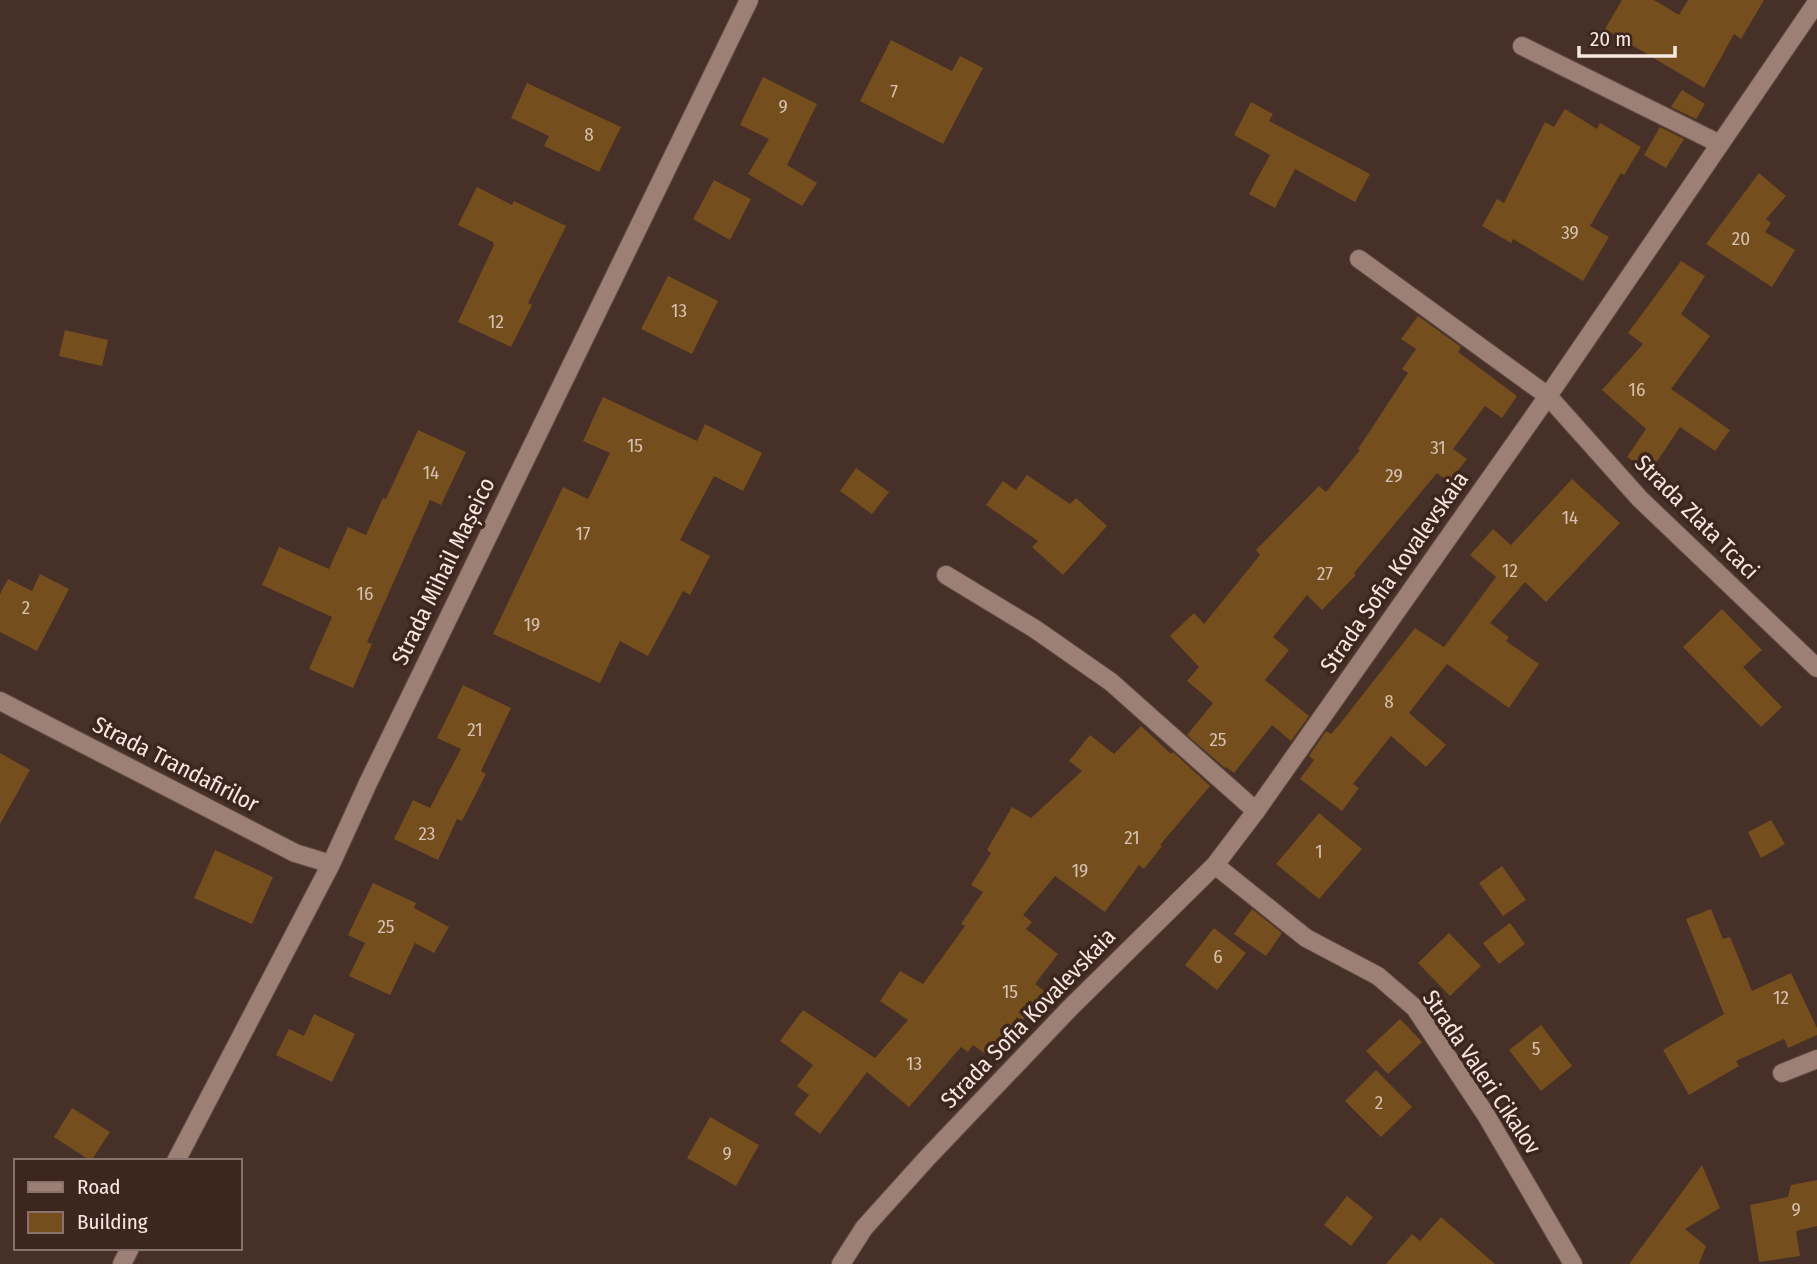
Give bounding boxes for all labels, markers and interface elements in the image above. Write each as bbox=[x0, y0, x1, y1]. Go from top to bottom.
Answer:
scale bar bbox=[1579, 14, 1675, 58]
text: 20 m bbox=[1590, 26, 1631, 52]
house number: 7 bbox=[890, 80, 898, 103]
house number: 9 bbox=[778, 95, 788, 118]
house number: 8 bbox=[584, 123, 594, 146]
house number: 39 bbox=[1561, 221, 1579, 244]
house number: 20 bbox=[1732, 227, 1750, 250]
house number: 13 bbox=[671, 299, 687, 322]
house number: 12 bbox=[488, 310, 504, 333]
house number: 16 bbox=[1629, 378, 1645, 401]
house number: 15 bbox=[627, 434, 643, 457]
house number: 31 bbox=[1430, 436, 1446, 459]
street label: Strada Zlata Tcaci bbox=[1629, 449, 1765, 585]
house number: 14 bbox=[423, 461, 439, 484]
house number: 29 bbox=[1385, 464, 1403, 487]
street label: Strada Sofia Kovalevskaia bbox=[1314, 466, 1474, 678]
street label: Strada Mihail Mașeico bbox=[385, 473, 501, 670]
house number: 14 bbox=[1562, 506, 1578, 529]
house number: 17 bbox=[575, 522, 591, 545]
house number: 12 bbox=[1502, 559, 1518, 582]
house number: 27 bbox=[1317, 562, 1333, 585]
house number: 16 bbox=[357, 582, 373, 605]
house number: 2 bbox=[22, 596, 30, 619]
house number: 19 bbox=[524, 613, 540, 636]
house number: 8 bbox=[1384, 690, 1394, 713]
street label: Strada Trandafirilor bbox=[88, 710, 264, 818]
house number: 21 bbox=[467, 718, 483, 741]
house number: 25 bbox=[1209, 728, 1227, 751]
house number: 23 bbox=[419, 822, 435, 845]
house number: 21 bbox=[1124, 826, 1140, 849]
house number: 1 bbox=[1315, 840, 1323, 863]
house number: 19 bbox=[1072, 859, 1088, 882]
house number: 25 bbox=[377, 915, 395, 938]
street label: Strada Sofia Kovalevskaia bbox=[935, 922, 1121, 1114]
house number: 6 bbox=[1213, 945, 1223, 968]
house number: 15 bbox=[1002, 980, 1018, 1003]
street label: Strada Valeri Cikalov bbox=[1417, 985, 1548, 1160]
house number: 12 bbox=[1773, 986, 1789, 1009]
house number: 5 bbox=[1532, 1037, 1540, 1060]
house number: 13 bbox=[906, 1052, 922, 1075]
house number: 2 bbox=[1375, 1091, 1383, 1114]
house number: 9 bbox=[722, 1142, 732, 1165]
legend bbox=[14, 1159, 242, 1250]
text: Road bbox=[77, 1174, 121, 1200]
house number: 9 bbox=[1791, 1198, 1801, 1221]
text: Building bbox=[77, 1209, 148, 1235]

